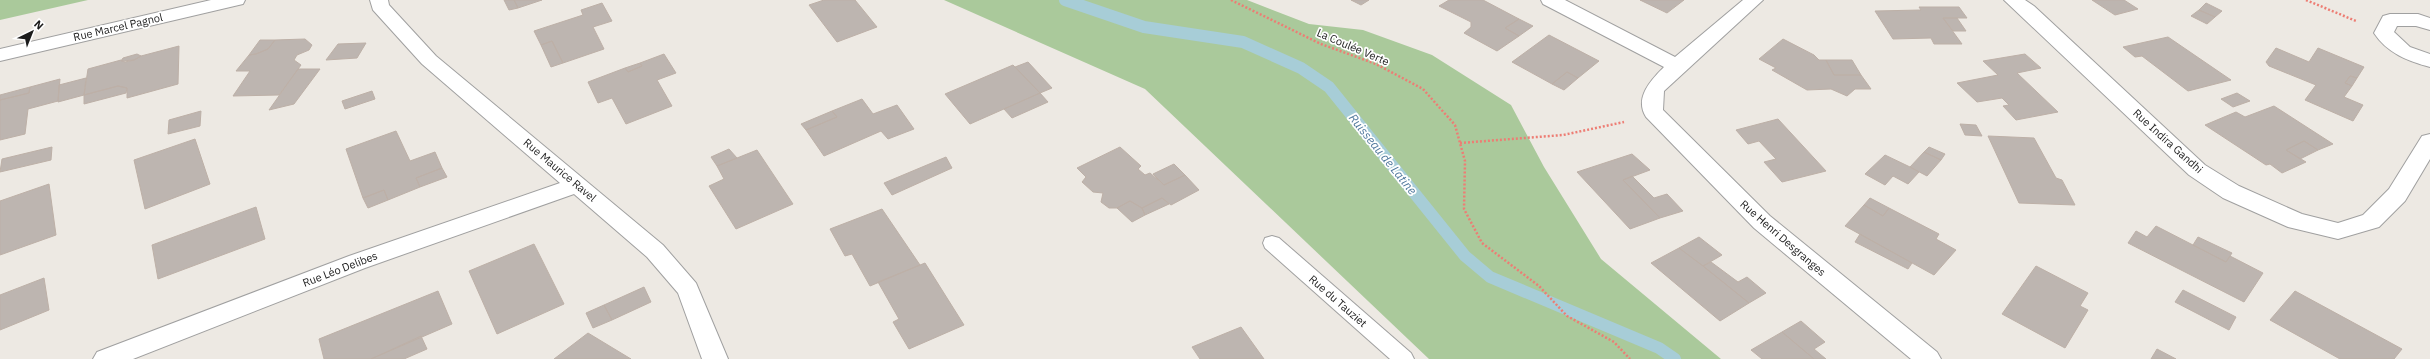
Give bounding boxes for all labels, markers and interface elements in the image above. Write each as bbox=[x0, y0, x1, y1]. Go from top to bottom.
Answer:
street label: Rue Marcel Pagnol bbox=[72, 10, 164, 44]
north arrow bbox=[12, 12, 52, 52]
text: N bbox=[31, 17, 47, 33]
street label: La Coulée Verte bbox=[1315, 25, 1391, 69]
street label: Rue Indira Gandhi bbox=[2130, 106, 2206, 176]
water label: Ruisseau de Latine bbox=[1346, 111, 1420, 197]
street label: Rue Maurice Ravel bbox=[521, 135, 599, 205]
street label: Rue Henri Desgranges bbox=[1737, 197, 1829, 279]
street label: Rue Léo Delibes bbox=[301, 248, 379, 290]
street label: Rue du Tauziet bbox=[1306, 272, 1370, 330]

